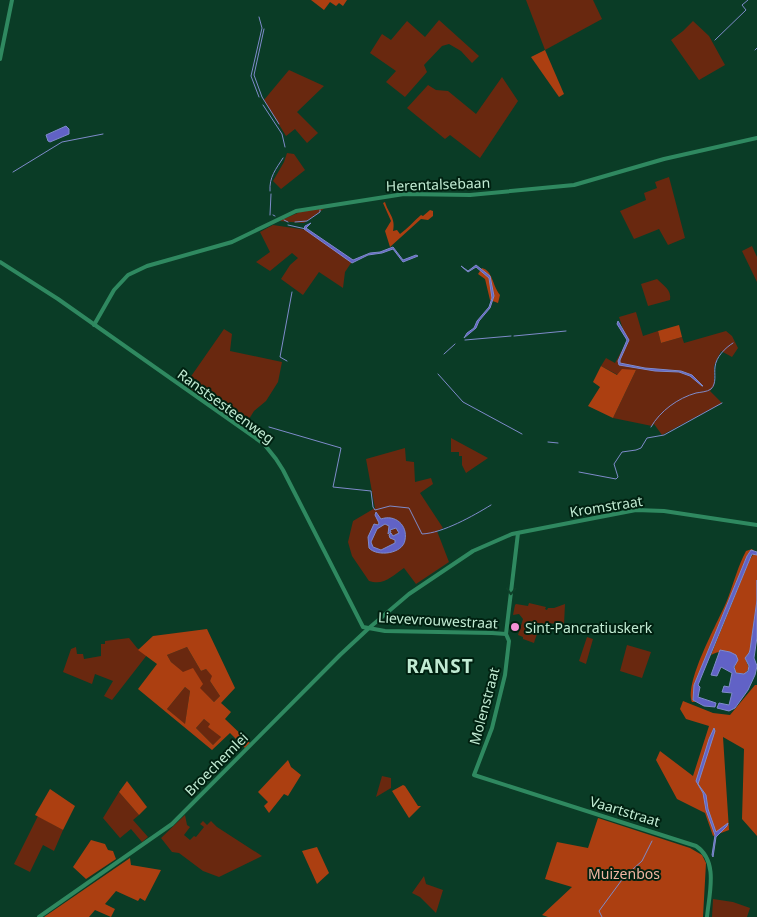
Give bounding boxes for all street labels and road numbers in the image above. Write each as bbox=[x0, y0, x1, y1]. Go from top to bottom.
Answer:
street label: Herentalsebaan bbox=[385, 173, 491, 195]
street label: Ranstsesteenweg bbox=[174, 364, 278, 448]
street label: Kromstraat bbox=[568, 491, 644, 521]
street label: Lievevrouwestraat bbox=[378, 607, 498, 633]
street label: Molenstraat bbox=[465, 665, 503, 747]
street label: Broechemlei bbox=[180, 728, 252, 800]
street label: Vaartstraat bbox=[587, 791, 663, 831]

